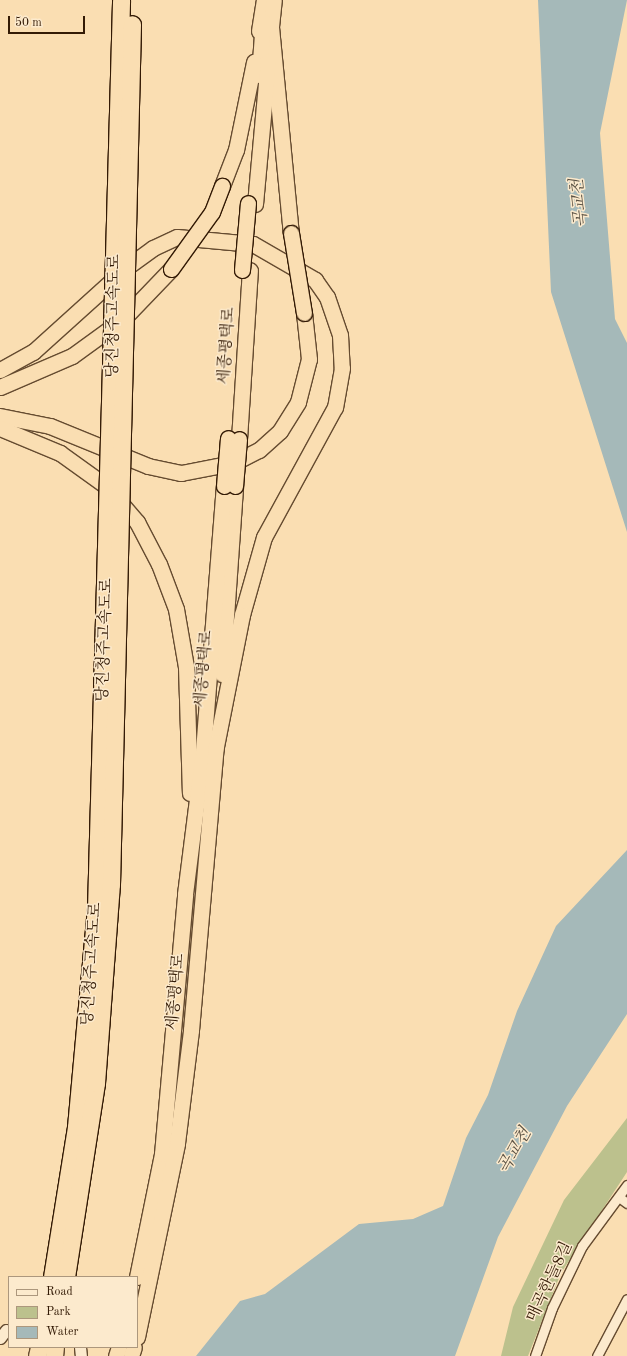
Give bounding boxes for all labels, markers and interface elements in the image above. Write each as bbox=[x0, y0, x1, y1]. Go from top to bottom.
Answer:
scale bar bbox=[10, 8, 87, 34]
text: 50 m bbox=[15, 17, 42, 29]
water label: 곡교천 bbox=[567, 177, 593, 229]
street label: 당진청주고속도로 bbox=[103, 254, 125, 378]
street label: 세종평택로 bbox=[215, 307, 239, 385]
street label: 당진청주고속도로 bbox=[93, 578, 117, 702]
street label: 세종평택로 bbox=[191, 630, 217, 708]
street label: 당진청주고속도로 bbox=[78, 902, 106, 1026]
street label: 세종평택로 bbox=[163, 953, 189, 1031]
water label: 곡교천 bbox=[494, 1125, 536, 1177]
street label: 매곡한들8길 bbox=[523, 1239, 577, 1325]
legend bbox=[8, 1276, 138, 1348]
text: Road bbox=[46, 1286, 73, 1298]
text: Park bbox=[46, 1306, 71, 1318]
text: Water bbox=[46, 1326, 78, 1338]

